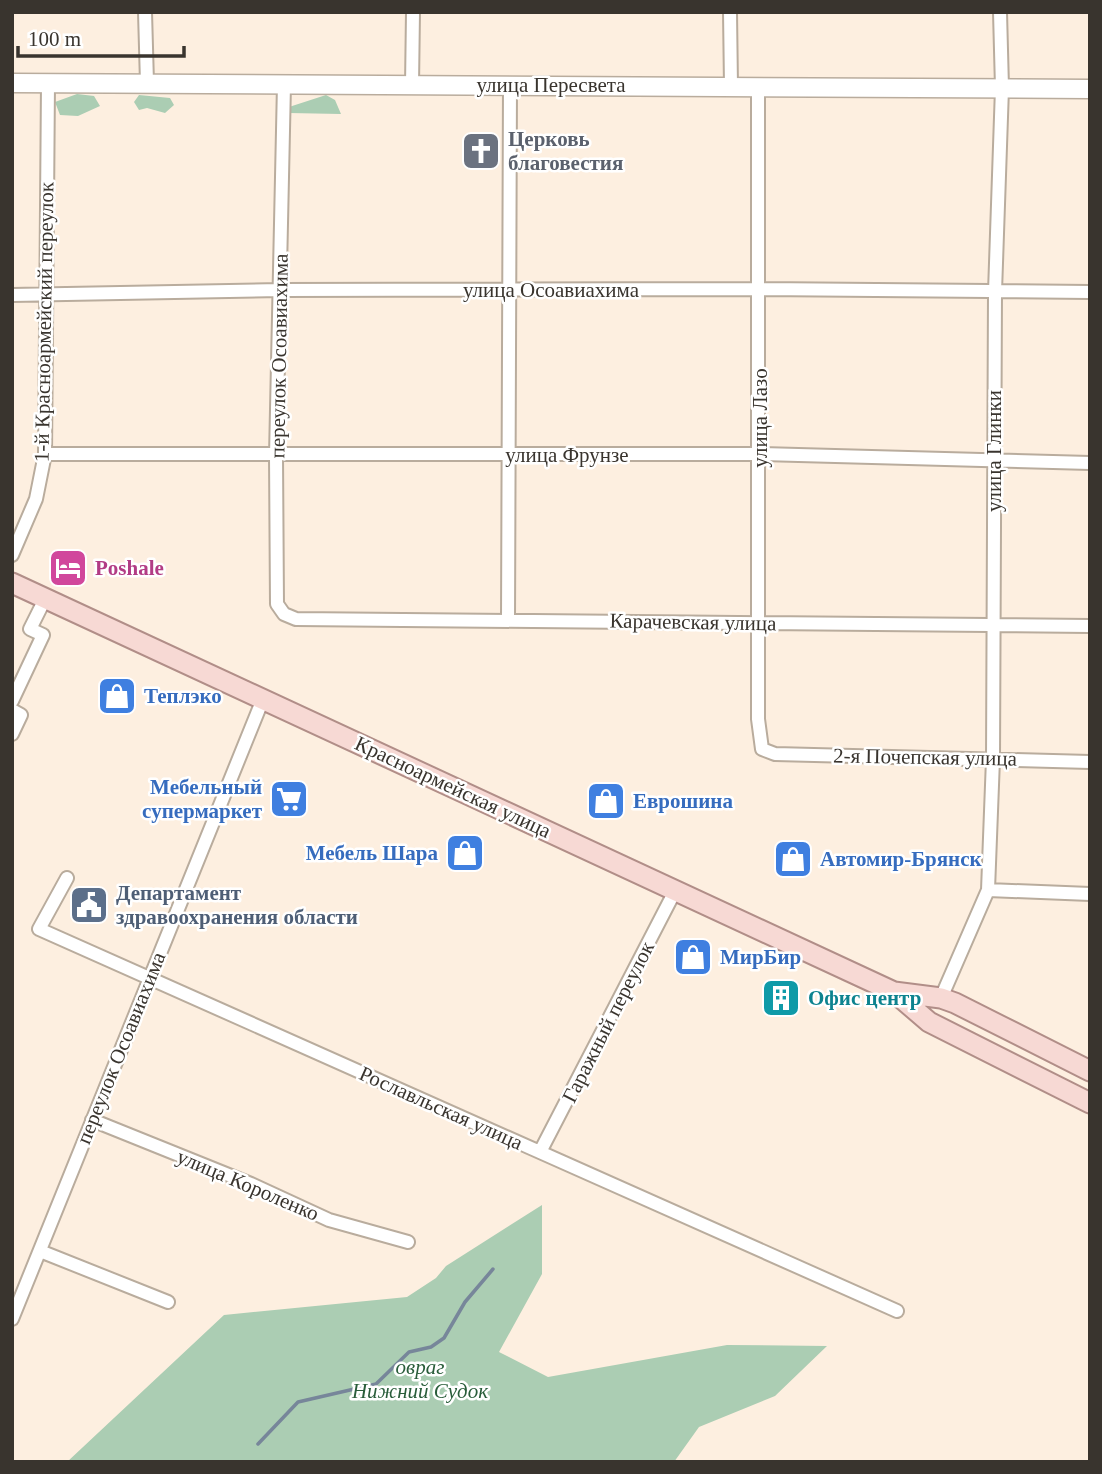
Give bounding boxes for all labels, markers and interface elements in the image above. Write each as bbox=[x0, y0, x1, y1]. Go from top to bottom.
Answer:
scale bar bbox=[18, 14, 184, 58]
text: 100 m bbox=[28, 27, 81, 51]
street label: улица Пересвета bbox=[476, 73, 626, 97]
place label: Церковь благовестия bbox=[508, 127, 623, 175]
church icon: Церковь благовестия bbox=[460, 130, 502, 172]
street label: 1-й Красноармейский переулок bbox=[30, 181, 58, 462]
street label: переулок Осоавиахима bbox=[265, 253, 293, 459]
street label: улица Осоавиахима bbox=[463, 278, 640, 302]
street label: улица Лазо bbox=[748, 368, 772, 468]
street label: улица Глинки bbox=[982, 390, 1006, 512]
street label: улица Фрунзе bbox=[505, 443, 629, 467]
hotel icon: Poshale bbox=[47, 547, 89, 589]
place label: Poshale bbox=[95, 556, 164, 580]
street label: Карачевская улица bbox=[609, 609, 777, 635]
shop icon: Теплэко bbox=[96, 675, 138, 717]
place label: Теплэко bbox=[144, 684, 222, 708]
street label: Красноармейская улица bbox=[351, 731, 555, 843]
street label: 2-я Почепская улица bbox=[833, 743, 1018, 771]
place label: Мебельный супермаркет bbox=[142, 775, 263, 823]
supermarket icon: Мебельный супермаркет bbox=[268, 778, 310, 820]
shop icon: Еврошина bbox=[585, 780, 627, 822]
place label: Еврошина bbox=[633, 789, 733, 813]
shop icon: Мебель Шара bbox=[444, 832, 486, 874]
shop icon: Автомир-Брянск bbox=[772, 838, 814, 880]
place label: Мебель Шара bbox=[306, 841, 438, 865]
place label: Автомир-Брянск bbox=[820, 847, 983, 871]
place label: Департамент здравоохранения области bbox=[116, 881, 358, 929]
public building icon: Департамент здравоохранения области bbox=[68, 884, 110, 926]
shop icon: МирБир bbox=[672, 936, 714, 978]
street label: Гаражный переулок bbox=[557, 937, 659, 1107]
place label: МирБир bbox=[720, 945, 801, 969]
street label: переулок Осоавиахима bbox=[72, 948, 171, 1147]
building icon: Офис центр bbox=[760, 977, 802, 1019]
place label: Офис центр bbox=[808, 986, 921, 1010]
street label: Рославльская улица bbox=[356, 1061, 527, 1155]
street label: улица Короленко bbox=[173, 1144, 323, 1226]
park label: овраг Нижний Судок bbox=[351, 1355, 488, 1403]

